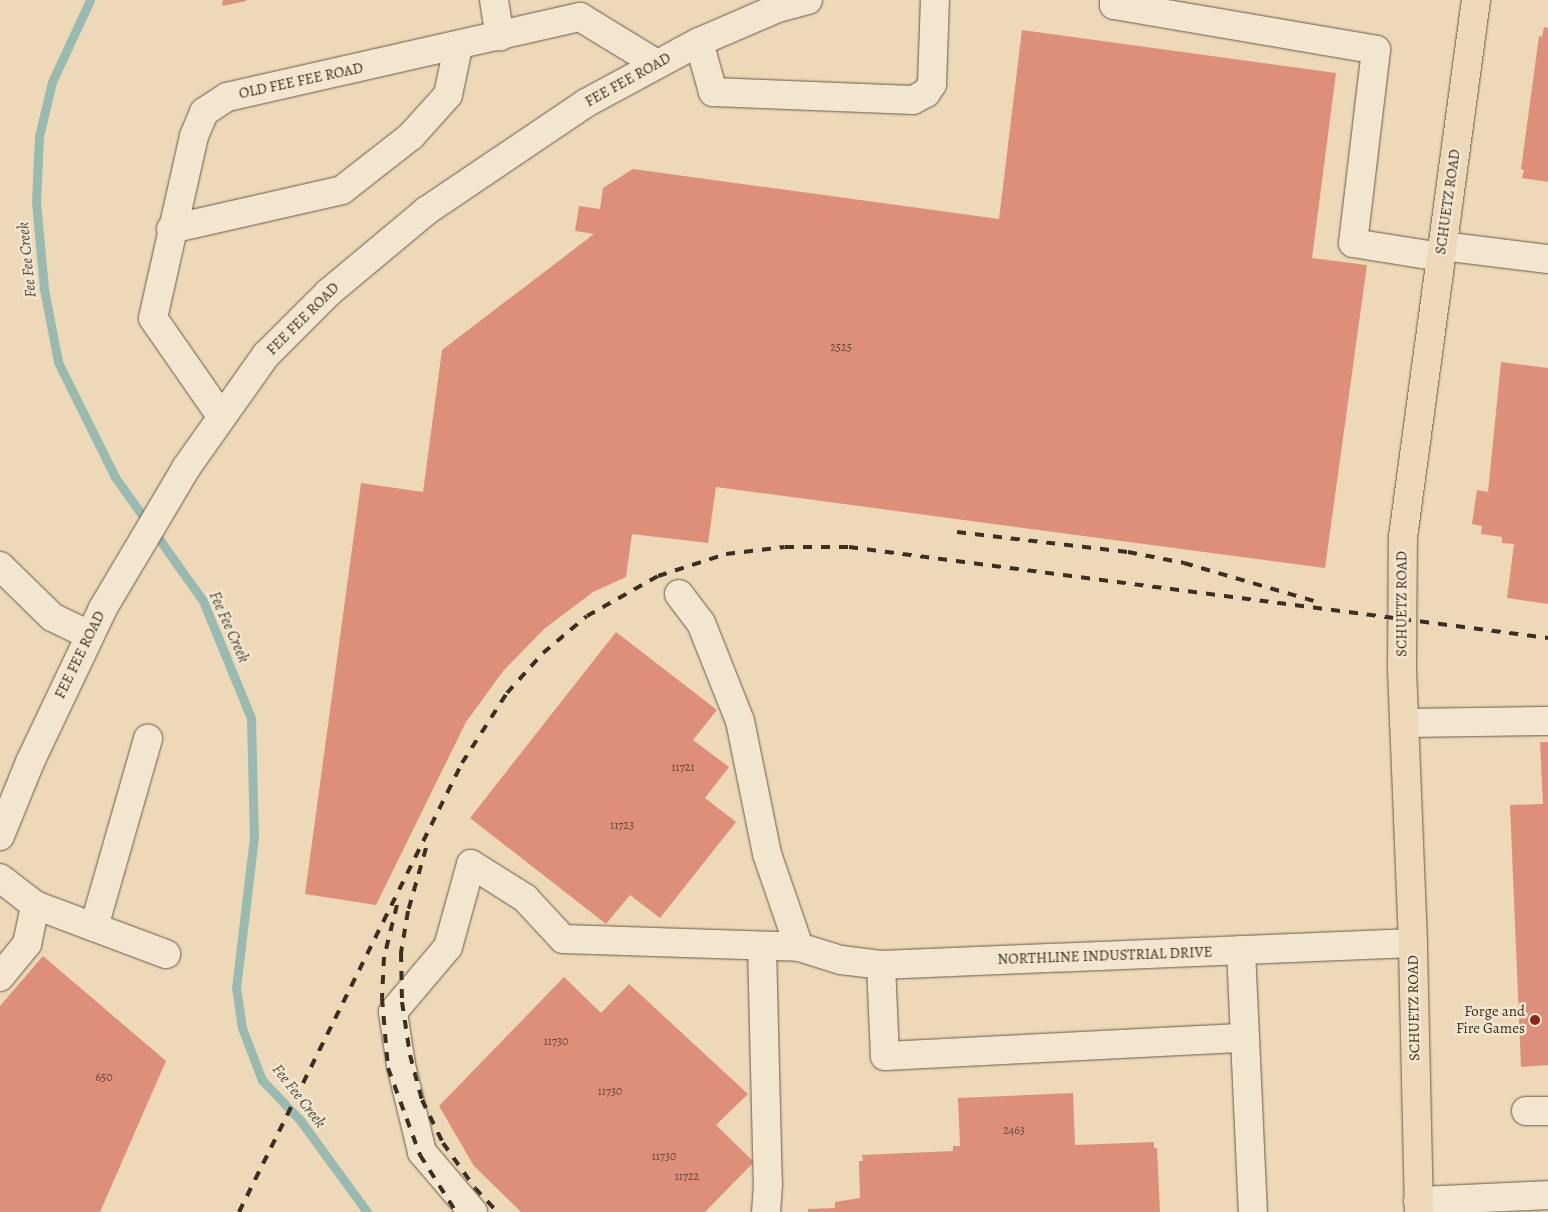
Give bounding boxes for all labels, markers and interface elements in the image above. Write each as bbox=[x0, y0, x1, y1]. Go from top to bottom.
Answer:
street label: FEE FEE ROAD bbox=[582, 49, 674, 111]
street label: OLD FEE FEE ROAD bbox=[237, 59, 365, 103]
street label: SCHUETZ ROAD bbox=[1432, 148, 1464, 256]
water label: Fee Fee Creek bbox=[13, 221, 41, 299]
street label: FEE FEE ROAD bbox=[263, 279, 343, 359]
house number: 2525 bbox=[830, 341, 852, 355]
street label: SCHUETZ ROAD bbox=[1393, 551, 1411, 657]
water label: Fee Fee Creek bbox=[205, 588, 253, 666]
street label: FEE FEE ROAD bbox=[51, 608, 109, 702]
house number: 11721 bbox=[671, 761, 695, 775]
house number: 11723 bbox=[610, 819, 634, 833]
street label: NORTHLINE INDUSTRIAL DRIVE bbox=[997, 943, 1213, 969]
street label: SCHUETZ ROAD bbox=[1404, 955, 1424, 1061]
place label: Forge and Fire Games bbox=[1456, 1002, 1525, 1037]
marker: Forge and Fire Games bbox=[1529, 1014, 1541, 1026]
house number: 11730 bbox=[544, 1035, 568, 1049]
water label: Fee Fee Creek bbox=[268, 1060, 330, 1132]
house number: 650 bbox=[95, 1071, 113, 1085]
house number: 11730 bbox=[598, 1085, 622, 1099]
house number: 2463 bbox=[1003, 1124, 1025, 1138]
house number: 11730 bbox=[652, 1150, 676, 1164]
house number: 11722 bbox=[675, 1170, 699, 1184]

